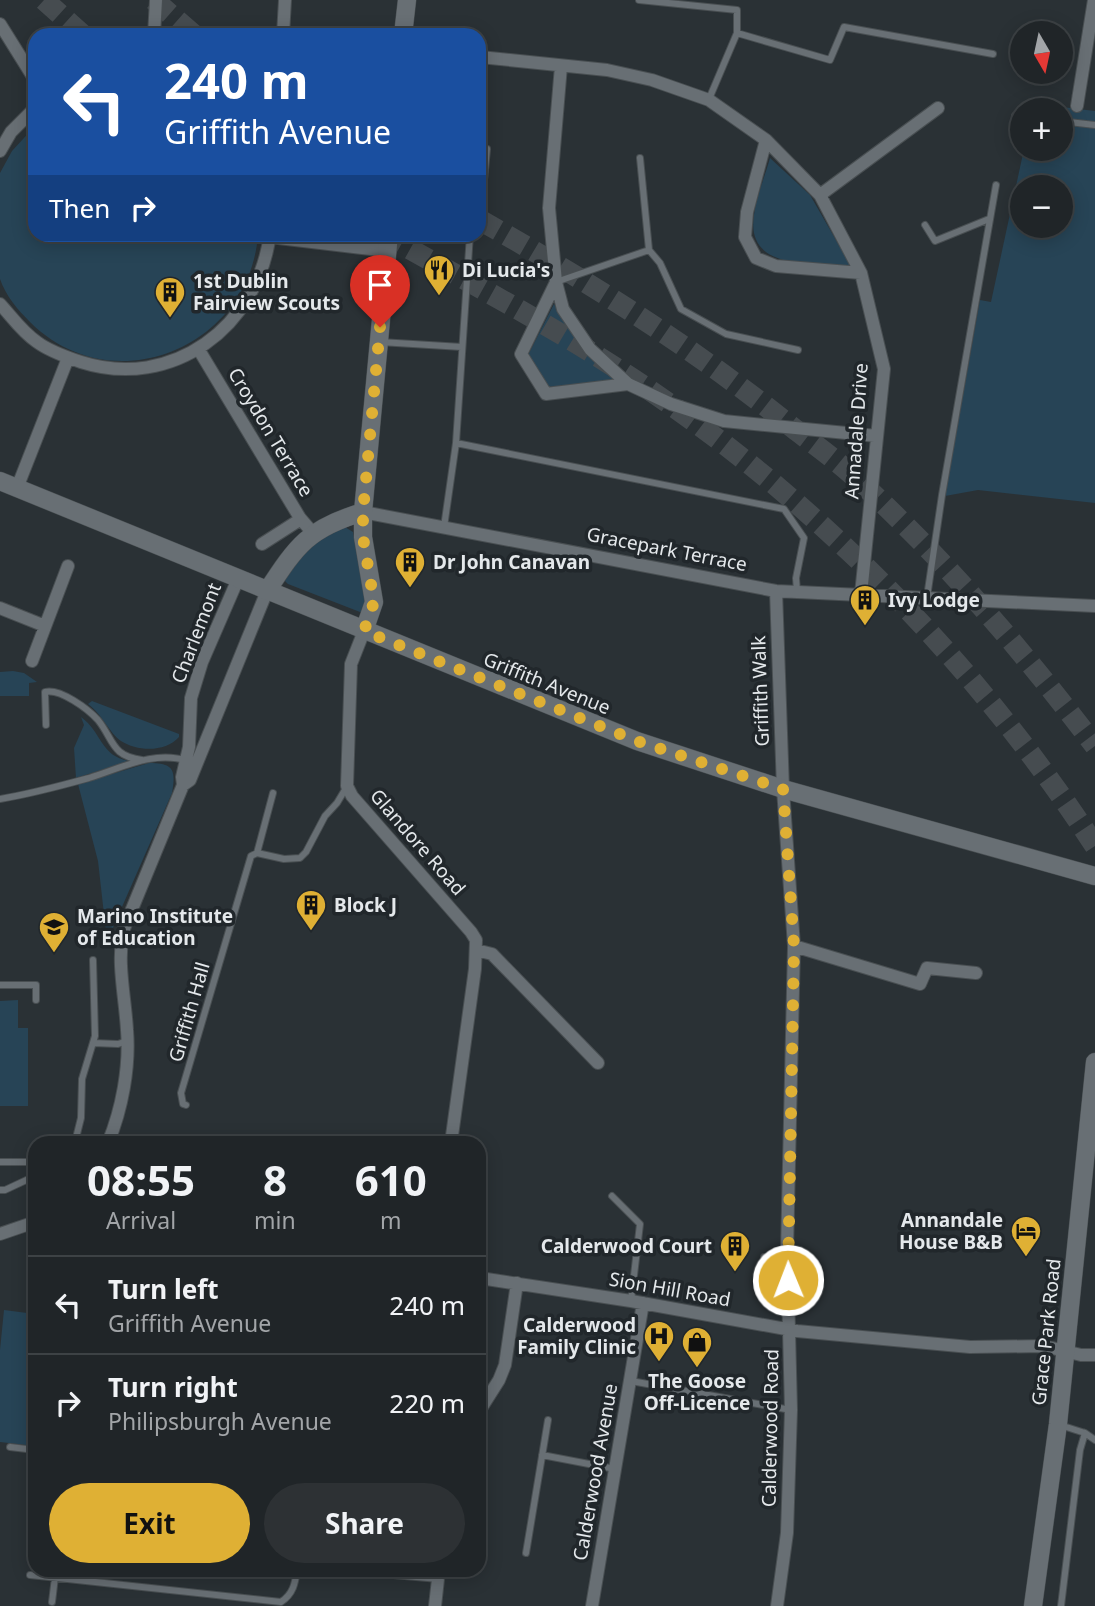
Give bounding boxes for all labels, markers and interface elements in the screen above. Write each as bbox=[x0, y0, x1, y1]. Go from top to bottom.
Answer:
north arrow bbox=[1010, 21, 1073, 84]
map controls bbox=[1010, 21, 1073, 238]
text: 240 m bbox=[164, 47, 309, 113]
icon: left bbox=[49, 56, 140, 147]
button: + bbox=[1010, 98, 1073, 161]
text: Griffith Avenue bbox=[164, 110, 391, 153]
button: − bbox=[1010, 175, 1073, 238]
icon: right bbox=[124, 189, 162, 227]
text: Then bbox=[49, 190, 110, 226]
restaurant icon: Di Lucia's bbox=[422, 253, 456, 297]
pin bbox=[350, 255, 410, 327]
place label: Di Lucia's bbox=[462, 257, 550, 283]
icon: arrive bbox=[361, 266, 399, 304]
place label: 1st Dublin Fairview Scouts bbox=[193, 268, 340, 316]
building icon: 1st Dublin Fairview Scouts bbox=[153, 275, 187, 319]
street label: Annadale Drive bbox=[838, 362, 874, 500]
street label: Croydon Terrace bbox=[222, 363, 320, 501]
street label: Gracepark Terrace bbox=[585, 521, 749, 577]
building icon: Dr John Canavan bbox=[393, 545, 427, 589]
place label: Dr John Canavan bbox=[433, 549, 590, 575]
street label: Charlemont bbox=[165, 579, 227, 687]
building icon: Ivy Lodge bbox=[848, 583, 882, 627]
place label: Ivy Lodge bbox=[888, 587, 980, 613]
street label: Griffith Walk bbox=[745, 635, 775, 747]
street label: Griffith Avenue bbox=[480, 646, 614, 720]
street label: Glandore Road bbox=[365, 783, 471, 901]
building icon: Block J bbox=[294, 888, 328, 932]
place label: Block J bbox=[334, 892, 397, 918]
place label: Marino Institute of Education bbox=[77, 903, 233, 951]
school or university icon: Marino Institute of Education bbox=[37, 910, 71, 954]
street label: Griffith Hall bbox=[162, 959, 216, 1065]
text: 08:55 bbox=[87, 1151, 195, 1208]
text: 8 bbox=[263, 1151, 287, 1208]
text: 610 bbox=[355, 1151, 427, 1208]
text: Arrival bbox=[106, 1204, 176, 1236]
text: min bbox=[254, 1204, 296, 1236]
text: m bbox=[380, 1204, 402, 1236]
place label: Annandale House B&B bbox=[899, 1207, 1003, 1255]
hotel icon: Annandale House B&B bbox=[1009, 1214, 1043, 1258]
building icon: Calderwood Court bbox=[718, 1229, 752, 1273]
place label: Calderwood Court bbox=[541, 1233, 712, 1259]
position arrow bbox=[751, 1243, 825, 1317]
street label: Grace Park Road bbox=[1025, 1257, 1067, 1407]
street label: Sion Hill Road bbox=[607, 1266, 733, 1312]
text: Turn left bbox=[108, 1271, 219, 1307]
icon: left bbox=[49, 1286, 87, 1324]
text: 240 m bbox=[389, 1287, 465, 1323]
text: Griffith Avenue bbox=[108, 1307, 271, 1339]
place label: Calderwood Family Clinic bbox=[517, 1312, 636, 1360]
hospital icon: Calderwood Family Clinic bbox=[642, 1319, 676, 1363]
shop icon: The Goose Off-Licence bbox=[680, 1325, 714, 1369]
street label: Calderwood Road bbox=[756, 1349, 784, 1507]
place label: The Goose Off-Licence bbox=[644, 1368, 750, 1416]
text: Turn right bbox=[108, 1369, 238, 1405]
street label: Calderwood Avenue bbox=[567, 1382, 623, 1562]
icon: right bbox=[49, 1384, 87, 1422]
text: 220 m bbox=[389, 1385, 465, 1421]
text: Philipsburgh Avenue bbox=[108, 1405, 332, 1437]
button: Exit bbox=[49, 1483, 250, 1563]
button: Share bbox=[264, 1483, 465, 1563]

